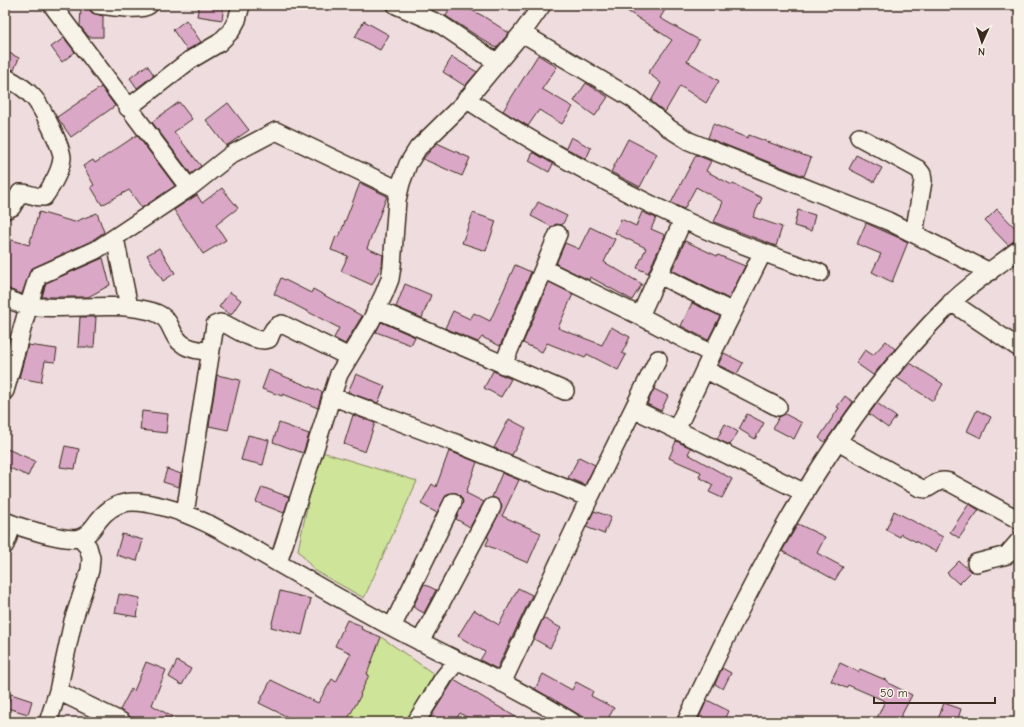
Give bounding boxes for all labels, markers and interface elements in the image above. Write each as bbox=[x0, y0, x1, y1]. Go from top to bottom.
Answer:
north arrow bbox=[962, 22, 1002, 62]
text: N bbox=[978, 45, 985, 58]
scale bar bbox=[874, 679, 995, 705]
text: 50 m bbox=[880, 686, 908, 700]

